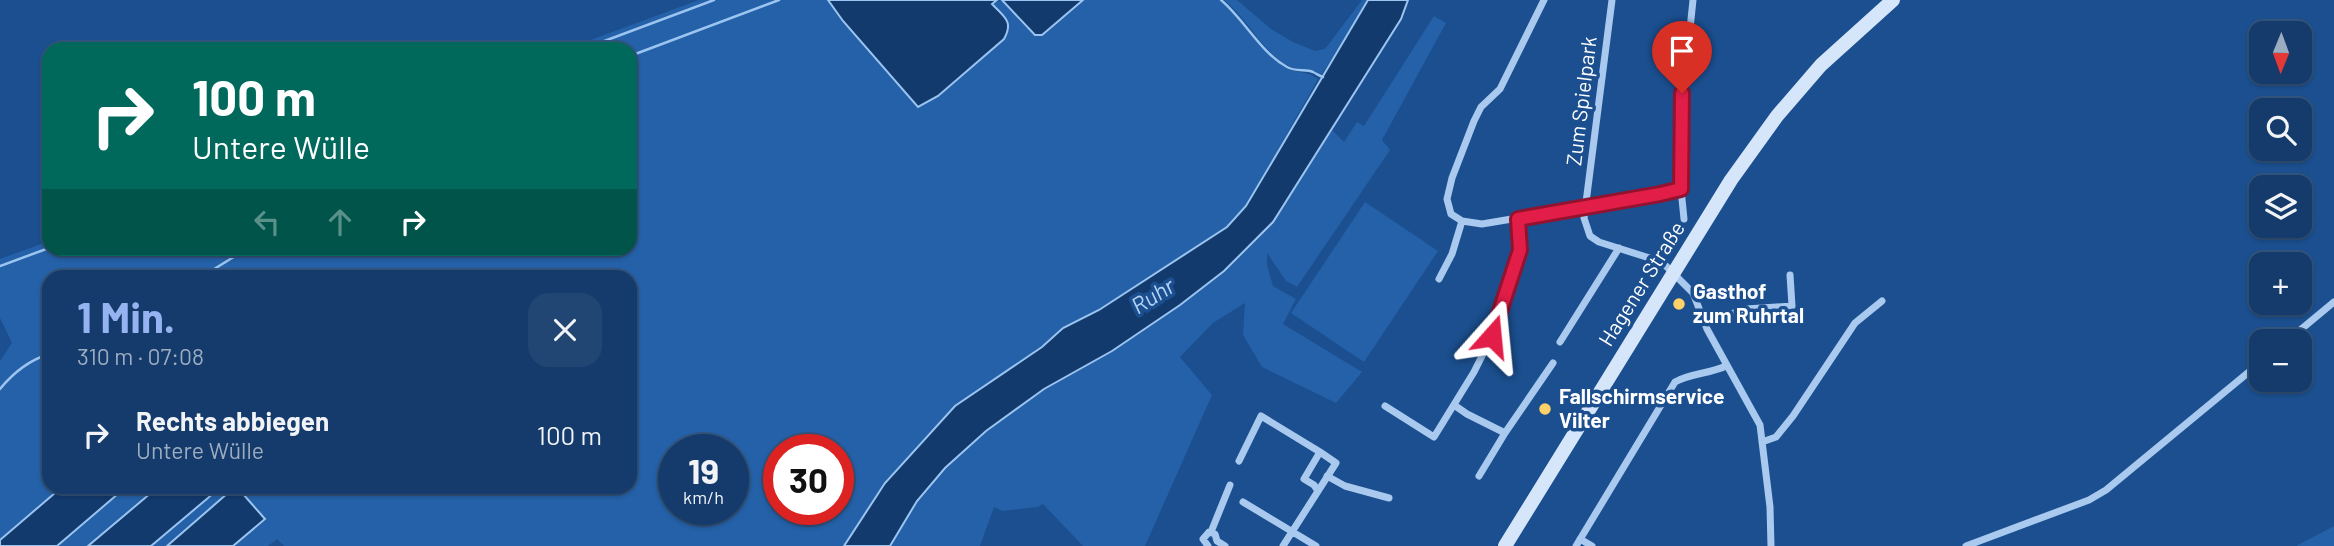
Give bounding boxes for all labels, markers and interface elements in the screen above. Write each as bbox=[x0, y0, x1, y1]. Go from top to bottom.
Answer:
pin bbox=[1652, 21, 1712, 93]
north arrow bbox=[2249, 21, 2312, 84]
map controls bbox=[2249, 21, 2312, 392]
icon: arrive bbox=[1663, 32, 1701, 70]
street label: Zum Spielpark bbox=[1560, 35, 1601, 167]
text: 100 m bbox=[192, 67, 316, 126]
icon: right bbox=[77, 70, 168, 161]
button: search bbox=[2249, 98, 2312, 161]
text: Untere Wülle bbox=[192, 127, 370, 165]
button: layers bbox=[2249, 175, 2312, 238]
icon: left bbox=[248, 203, 286, 241]
icon: ahead bbox=[321, 203, 359, 241]
icon: right bbox=[394, 203, 432, 241]
street label: Hagener Straße bbox=[1592, 216, 1689, 350]
button: + bbox=[2249, 252, 2312, 315]
water label: Ruhr bbox=[1126, 271, 1180, 319]
place label: Gasthof zum Ruhrtal bbox=[1693, 278, 1804, 327]
text: 1 Min. bbox=[77, 291, 175, 341]
button: close bbox=[528, 293, 602, 367]
marker: Gasthof zum Ruhrtal bbox=[1671, 296, 1687, 312]
position arrow bbox=[1455, 299, 1529, 373]
button: − bbox=[2249, 329, 2312, 392]
text: 310 m · 07:08 bbox=[77, 342, 204, 370]
place label: Fallschirmservice Vilter bbox=[1559, 383, 1724, 432]
marker: Fallschirmservice Vilter bbox=[1537, 401, 1553, 417]
text: Rechts abbiegen bbox=[136, 405, 329, 436]
icon: right bbox=[77, 416, 115, 454]
text: 100 m bbox=[537, 419, 602, 450]
speed limit sign: 30 bbox=[763, 434, 854, 525]
text: Untere Wülle bbox=[136, 436, 264, 464]
text: 19 bbox=[688, 449, 719, 491]
text: km/h bbox=[683, 486, 724, 508]

